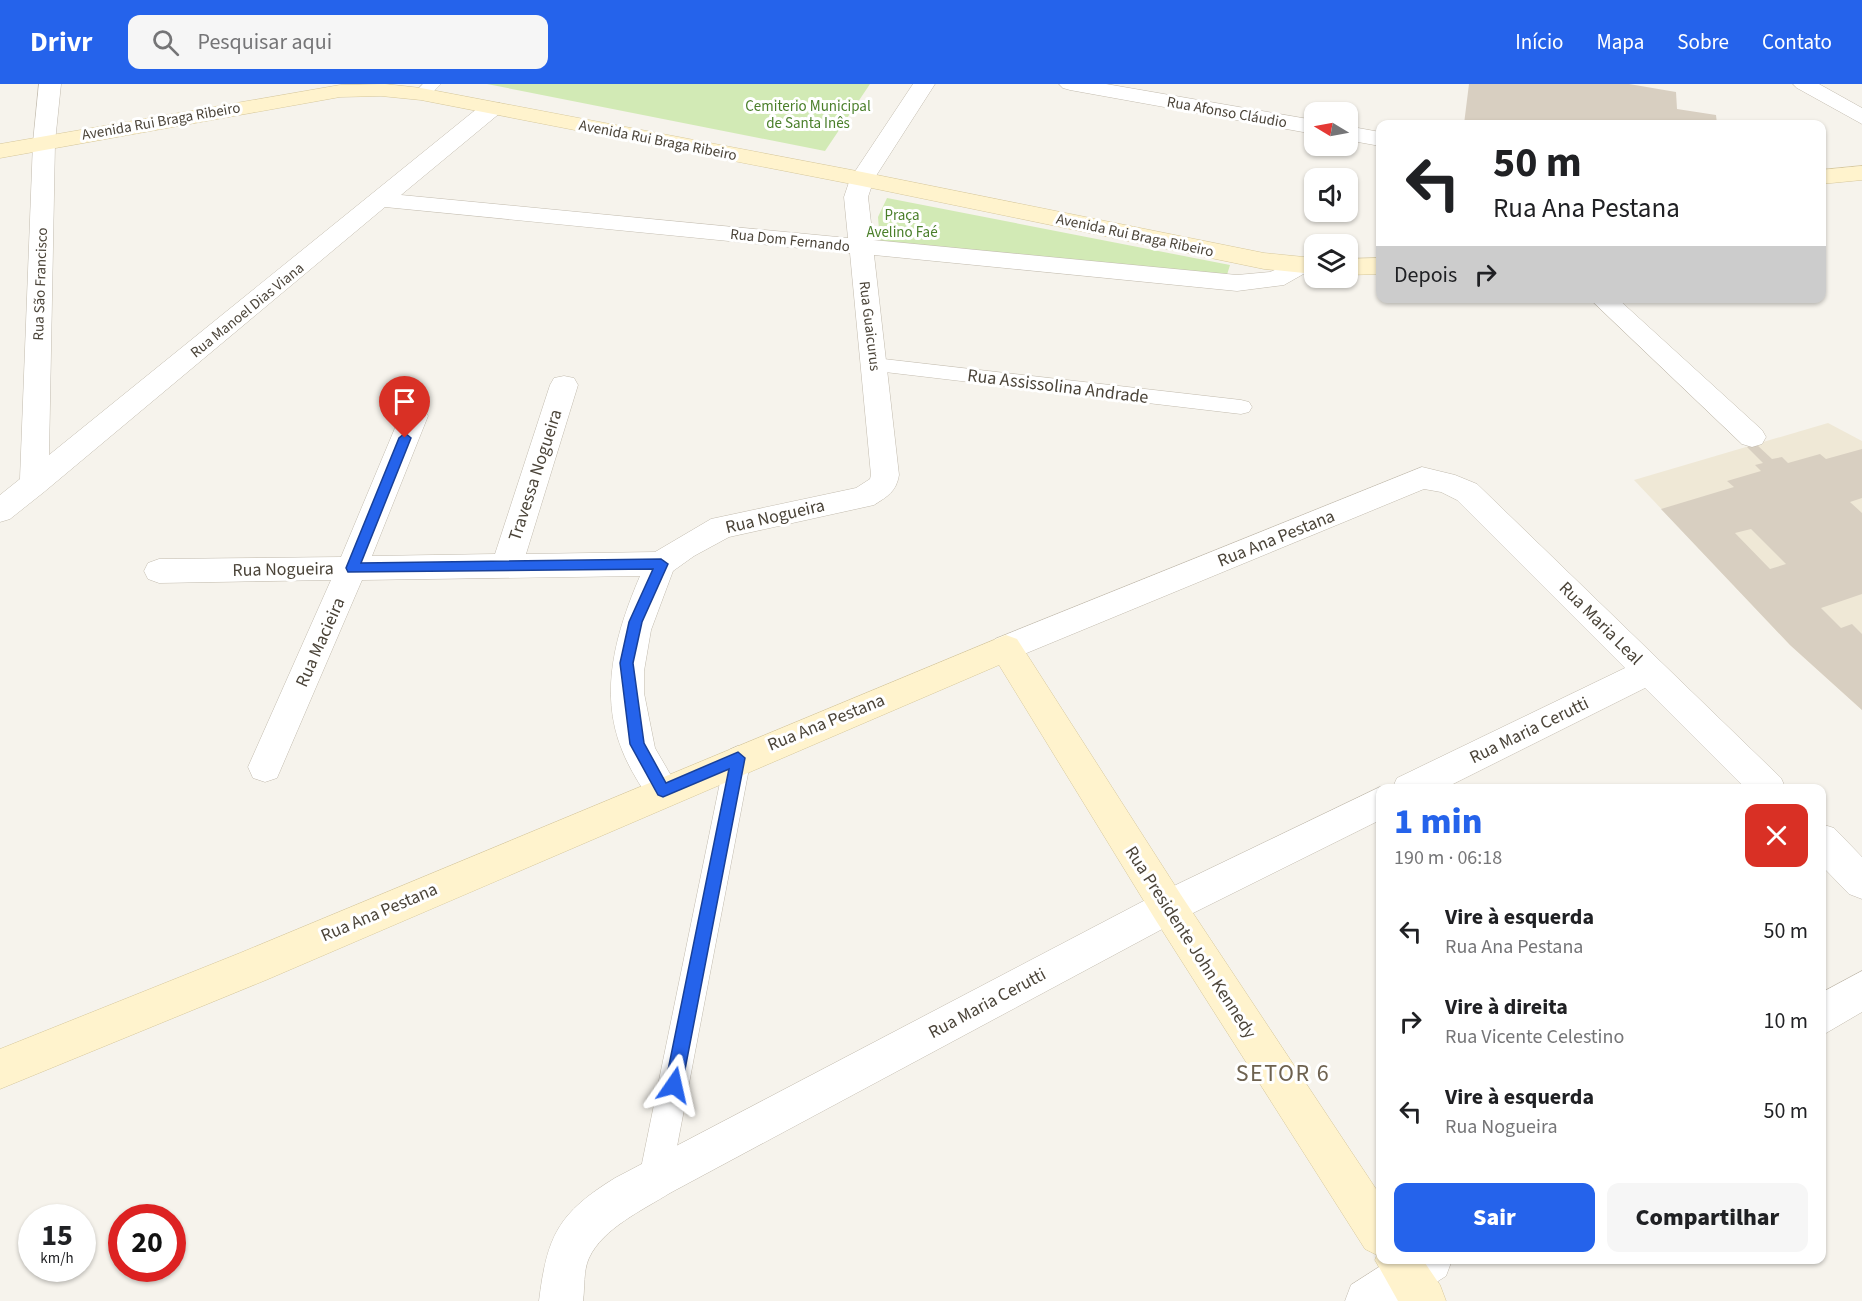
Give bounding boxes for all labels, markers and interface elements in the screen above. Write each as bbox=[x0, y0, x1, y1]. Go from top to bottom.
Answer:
search box bbox=[128, 15, 548, 69]
text: Drivr bbox=[30, 22, 92, 62]
icon: search bbox=[149, 26, 182, 59]
text: Pesquisar aqui bbox=[197, 26, 332, 58]
text: Início bbox=[1515, 27, 1563, 57]
text: Mapa bbox=[1596, 27, 1644, 57]
text: Sobre bbox=[1677, 27, 1729, 57]
text: Contato bbox=[1762, 27, 1832, 57]
street label: Rua Afonso Cláudio bbox=[1165, 92, 1289, 133]
park label: Cemiterio Municipal de Santa Inês bbox=[745, 96, 871, 134]
street label: Avenida Rui Braga Ribeiro bbox=[80, 97, 242, 146]
north arrow bbox=[1304, 102, 1358, 156]
map controls bbox=[1304, 102, 1358, 288]
street label: Avenida Rui Braga Ribeiro bbox=[577, 115, 739, 166]
text: 50 m bbox=[1493, 133, 1582, 193]
icon: left bbox=[1394, 144, 1472, 222]
button: sound bbox=[1304, 168, 1358, 222]
text: Rua Ana Pestana bbox=[1493, 189, 1680, 228]
park label: Praça Avelino Faé bbox=[866, 205, 938, 243]
street label: Avenida Rui Braga Ribeiro bbox=[1054, 209, 1216, 262]
street label: Rua Dom Fernando bbox=[729, 224, 851, 257]
street label: Rua São Francisco bbox=[28, 227, 53, 341]
button: layers bbox=[1304, 234, 1358, 288]
street label: Rua Manoel Dias Viana bbox=[186, 258, 309, 363]
icon: right bbox=[1469, 258, 1502, 291]
text: Depois bbox=[1394, 259, 1457, 291]
street label: Rua Guaicurus bbox=[854, 280, 885, 372]
street label: Rua Assissolina Andrade bbox=[966, 363, 1150, 410]
pin bbox=[379, 376, 430, 438]
icon: arrive bbox=[388, 385, 421, 418]
street label: Travessa Nogueira bbox=[502, 406, 569, 544]
street label: Rua Nogueira bbox=[723, 493, 827, 540]
street label: Rua Ana Pestana bbox=[1214, 504, 1339, 573]
street label: Rua Nogueira bbox=[232, 556, 334, 583]
street label: Rua Maria Leal bbox=[1553, 576, 1648, 671]
street label: Rua Macieira bbox=[290, 593, 351, 691]
street label: Rua Ana Pestana bbox=[764, 688, 889, 757]
street label: Rua Maria Cerutti bbox=[1465, 691, 1593, 770]
text: 1 min bbox=[1394, 796, 1482, 847]
button: close bbox=[1745, 804, 1808, 867]
street label: Rua Presidente John Kennedy bbox=[1119, 841, 1263, 1044]
text: 190 m · 06:18 bbox=[1394, 844, 1502, 872]
street label: Rua Ana Pestana bbox=[317, 877, 441, 948]
text: Vire à esquerda bbox=[1445, 901, 1594, 933]
icon: left bbox=[1394, 915, 1427, 948]
text: 50 m bbox=[1763, 915, 1808, 947]
text: Rua Ana Pestana bbox=[1445, 933, 1583, 961]
street label: Rua Maria Cerutti bbox=[924, 962, 1050, 1045]
text: Vire à direita bbox=[1445, 991, 1568, 1023]
icon: right bbox=[1394, 1005, 1427, 1038]
text: 10 m bbox=[1763, 1005, 1808, 1037]
text: Rua Vicente Celestino bbox=[1445, 1023, 1624, 1051]
position arrow bbox=[642, 1053, 706, 1117]
district label: SETOR 6 bbox=[1236, 1056, 1330, 1091]
text: Vire à esquerda bbox=[1445, 1081, 1594, 1113]
icon: left bbox=[1394, 1095, 1427, 1128]
text: 50 m bbox=[1763, 1095, 1808, 1127]
text: Rua Nogueira bbox=[1445, 1113, 1557, 1141]
button: Sair bbox=[1394, 1183, 1595, 1252]
button: Compartilhar bbox=[1607, 1183, 1808, 1252]
speed limit sign: 20 bbox=[108, 1204, 186, 1282]
text: 15 bbox=[41, 1214, 73, 1257]
text: km/h bbox=[40, 1248, 74, 1269]

